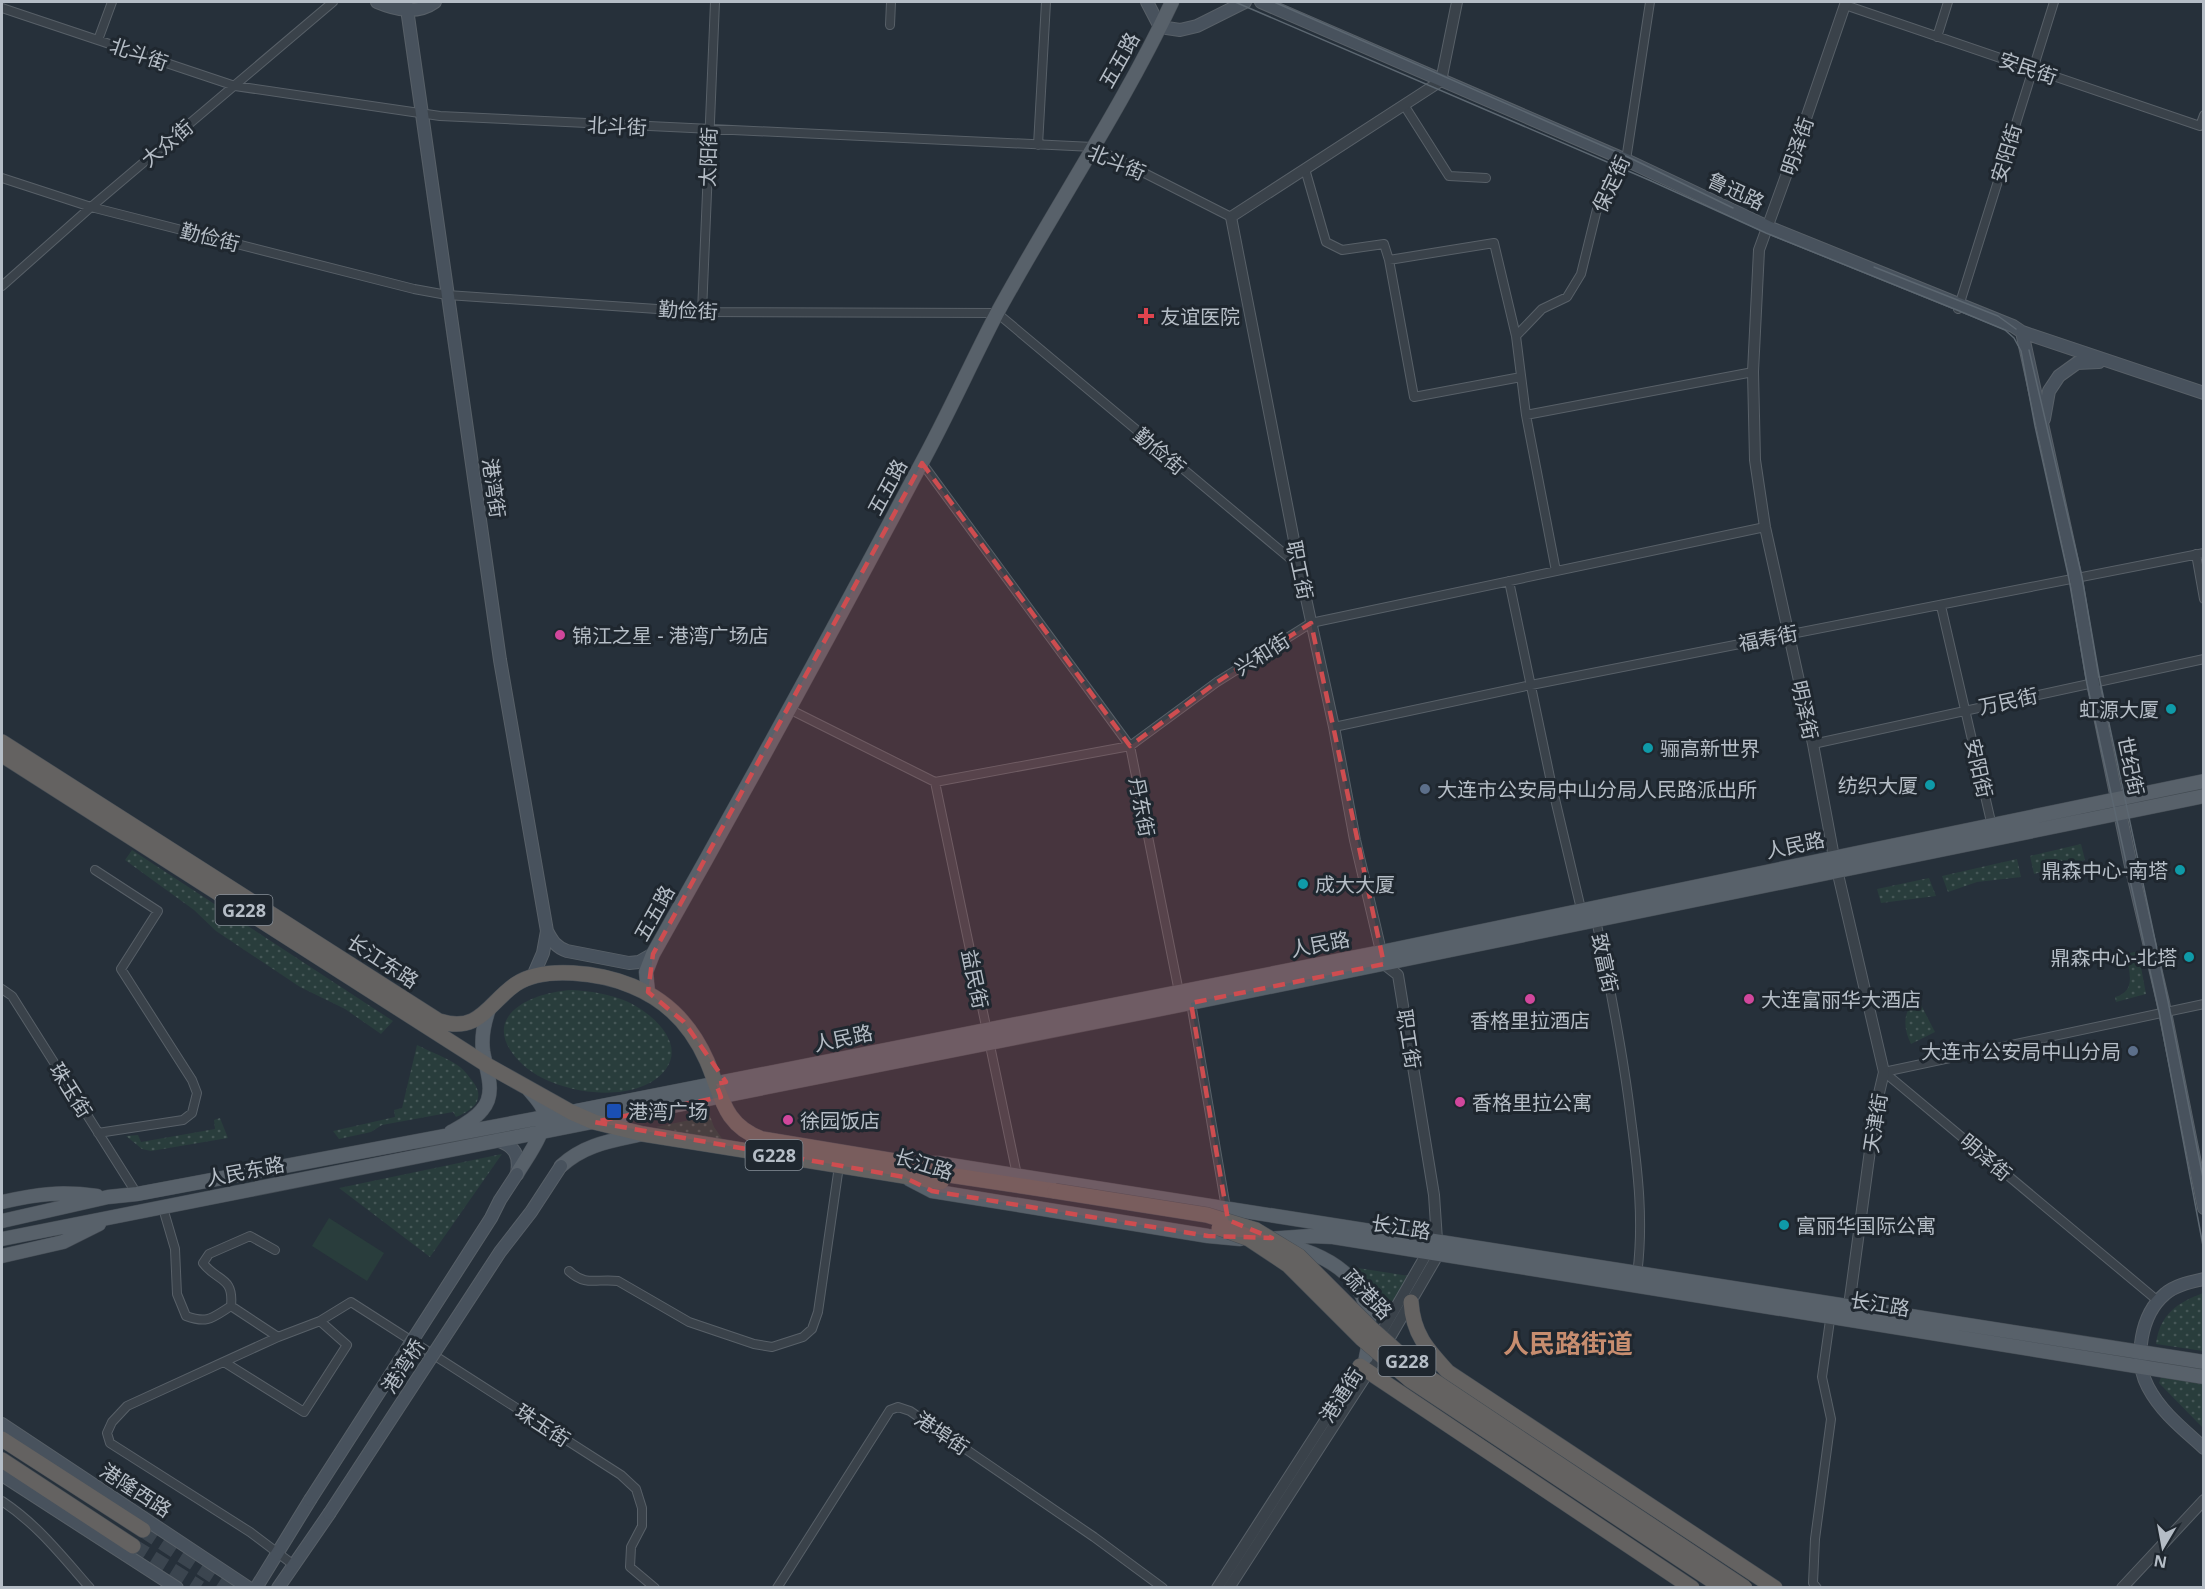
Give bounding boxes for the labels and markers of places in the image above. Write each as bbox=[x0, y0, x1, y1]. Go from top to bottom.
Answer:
place label: 友谊医院 bbox=[1160, 303, 1240, 330]
marker: 友谊医院 bbox=[1137, 307, 1155, 325]
place label: 锦江之星 - 港湾广场店 bbox=[572, 622, 769, 649]
marker: 锦江之星 - 港湾广场店 bbox=[553, 628, 567, 642]
place label: 虹源大厦 bbox=[2079, 696, 2159, 723]
marker: 虹源大厦 bbox=[2164, 702, 2178, 716]
place label: 骊高新世界 bbox=[1660, 735, 1760, 762]
marker: 骊高新世界 bbox=[1641, 741, 1655, 755]
place label: 纺织大厦 bbox=[1838, 772, 1918, 799]
place label: 大连市公安局中山分局人民路派出所 bbox=[1437, 776, 1757, 803]
marker: 纺织大厦 bbox=[1923, 778, 1937, 792]
marker: 大连市公安局中山分局人民路派出所 bbox=[1418, 782, 1432, 796]
place label: 鼎森中心-南塔 bbox=[2042, 857, 2168, 884]
marker: 鼎森中心-南塔 bbox=[2173, 863, 2187, 877]
place label: 成大大厦 bbox=[1315, 871, 1395, 898]
marker: 成大大厦 bbox=[1296, 877, 1310, 891]
place label: 鼎森中心-北塔 bbox=[2051, 944, 2177, 971]
marker: 鼎森中心-北塔 bbox=[2182, 950, 2196, 964]
place label: 大连富丽华大酒店 bbox=[1761, 986, 1921, 1013]
marker: 香格里拉酒店 bbox=[1523, 992, 1537, 1006]
marker: 大连富丽华大酒店 bbox=[1742, 992, 1756, 1006]
place label: 香格里拉酒店 bbox=[1470, 1007, 1590, 1034]
place label: 大连市公安局中山分局 bbox=[1921, 1038, 2121, 1065]
marker: 大连市公安局中山分局 bbox=[2126, 1044, 2140, 1058]
place label: 香格里拉公寓 bbox=[1472, 1089, 1592, 1116]
marker: 香格里拉公寓 bbox=[1453, 1095, 1467, 1109]
place label: 港湾广场 bbox=[628, 1098, 708, 1125]
marker: 港湾广场 bbox=[605, 1102, 623, 1120]
place label: 徐园饭店 bbox=[800, 1107, 880, 1134]
marker: 徐园饭店 bbox=[781, 1113, 795, 1127]
place label: 富丽华国际公寓 bbox=[1796, 1212, 1936, 1239]
marker: 富丽华国际公寓 bbox=[1777, 1218, 1791, 1232]

